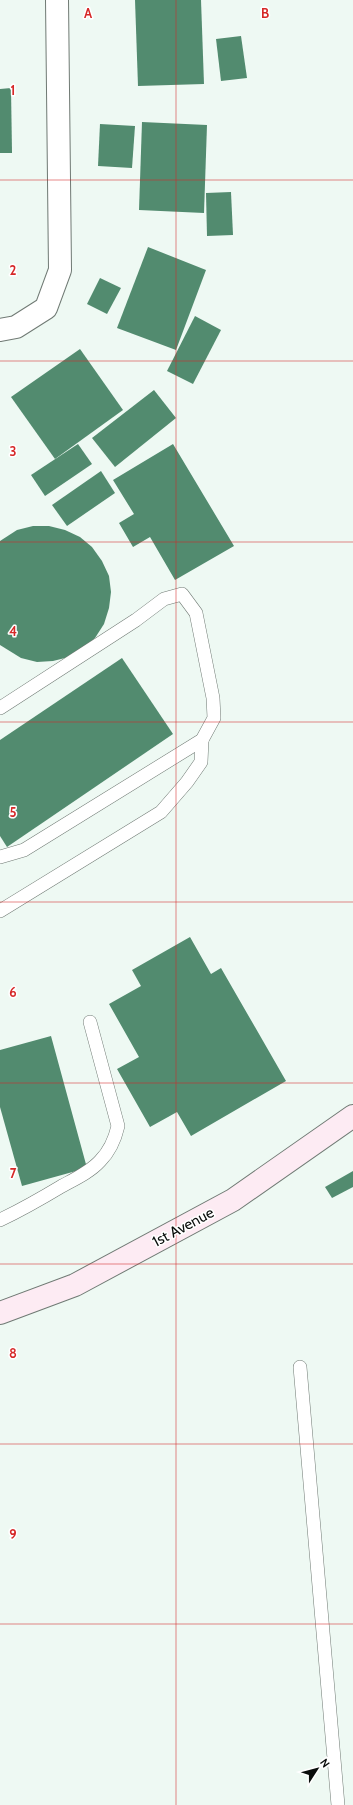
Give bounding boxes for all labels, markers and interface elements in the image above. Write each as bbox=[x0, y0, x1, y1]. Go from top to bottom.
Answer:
text: A bbox=[84, 5, 93, 21]
text: B bbox=[261, 5, 269, 21]
text: 1 bbox=[11, 82, 15, 98]
text: 2 bbox=[10, 262, 17, 278]
text: 3 bbox=[9, 443, 17, 459]
text: 4 bbox=[9, 623, 17, 639]
text: 5 bbox=[10, 804, 17, 820]
text: 6 bbox=[9, 984, 17, 1000]
text: 7 bbox=[10, 1165, 17, 1181]
street label: 1st Avenue bbox=[149, 1203, 217, 1251]
text: 8 bbox=[9, 1345, 17, 1361]
text: 9 bbox=[9, 1526, 17, 1542]
north arrow bbox=[297, 1749, 337, 1789]
text: N bbox=[317, 1756, 333, 1770]

